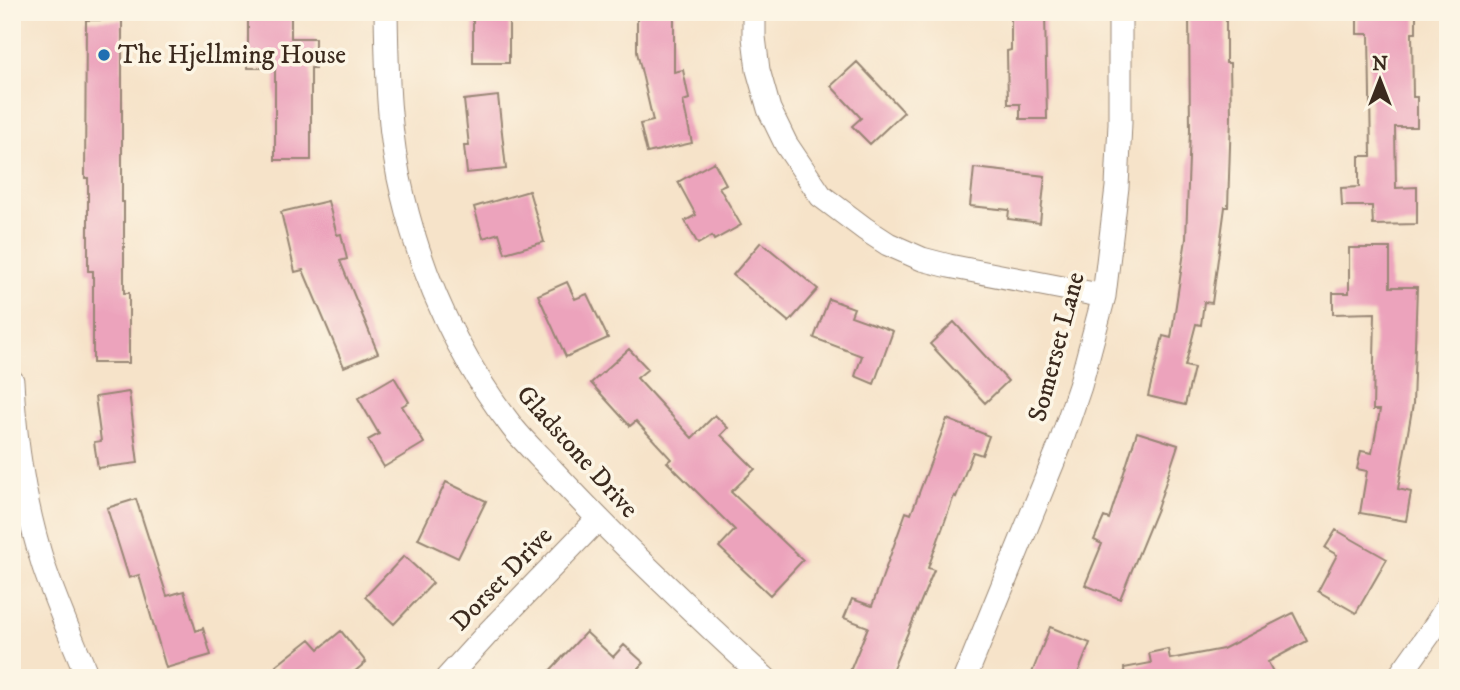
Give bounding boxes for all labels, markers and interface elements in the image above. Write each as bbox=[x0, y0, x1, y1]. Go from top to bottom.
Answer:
place label: The Hjellming House bbox=[118, 39, 346, 72]
north arrow bbox=[1344, 46, 1414, 116]
marker: The Hjellming House bbox=[96, 47, 112, 63]
text: N bbox=[1372, 53, 1388, 76]
street label: Somerset Lane bbox=[1021, 269, 1093, 425]
street label: Gladstone Drive bbox=[509, 379, 645, 525]
street label: Dorset Drive bbox=[444, 520, 560, 638]

